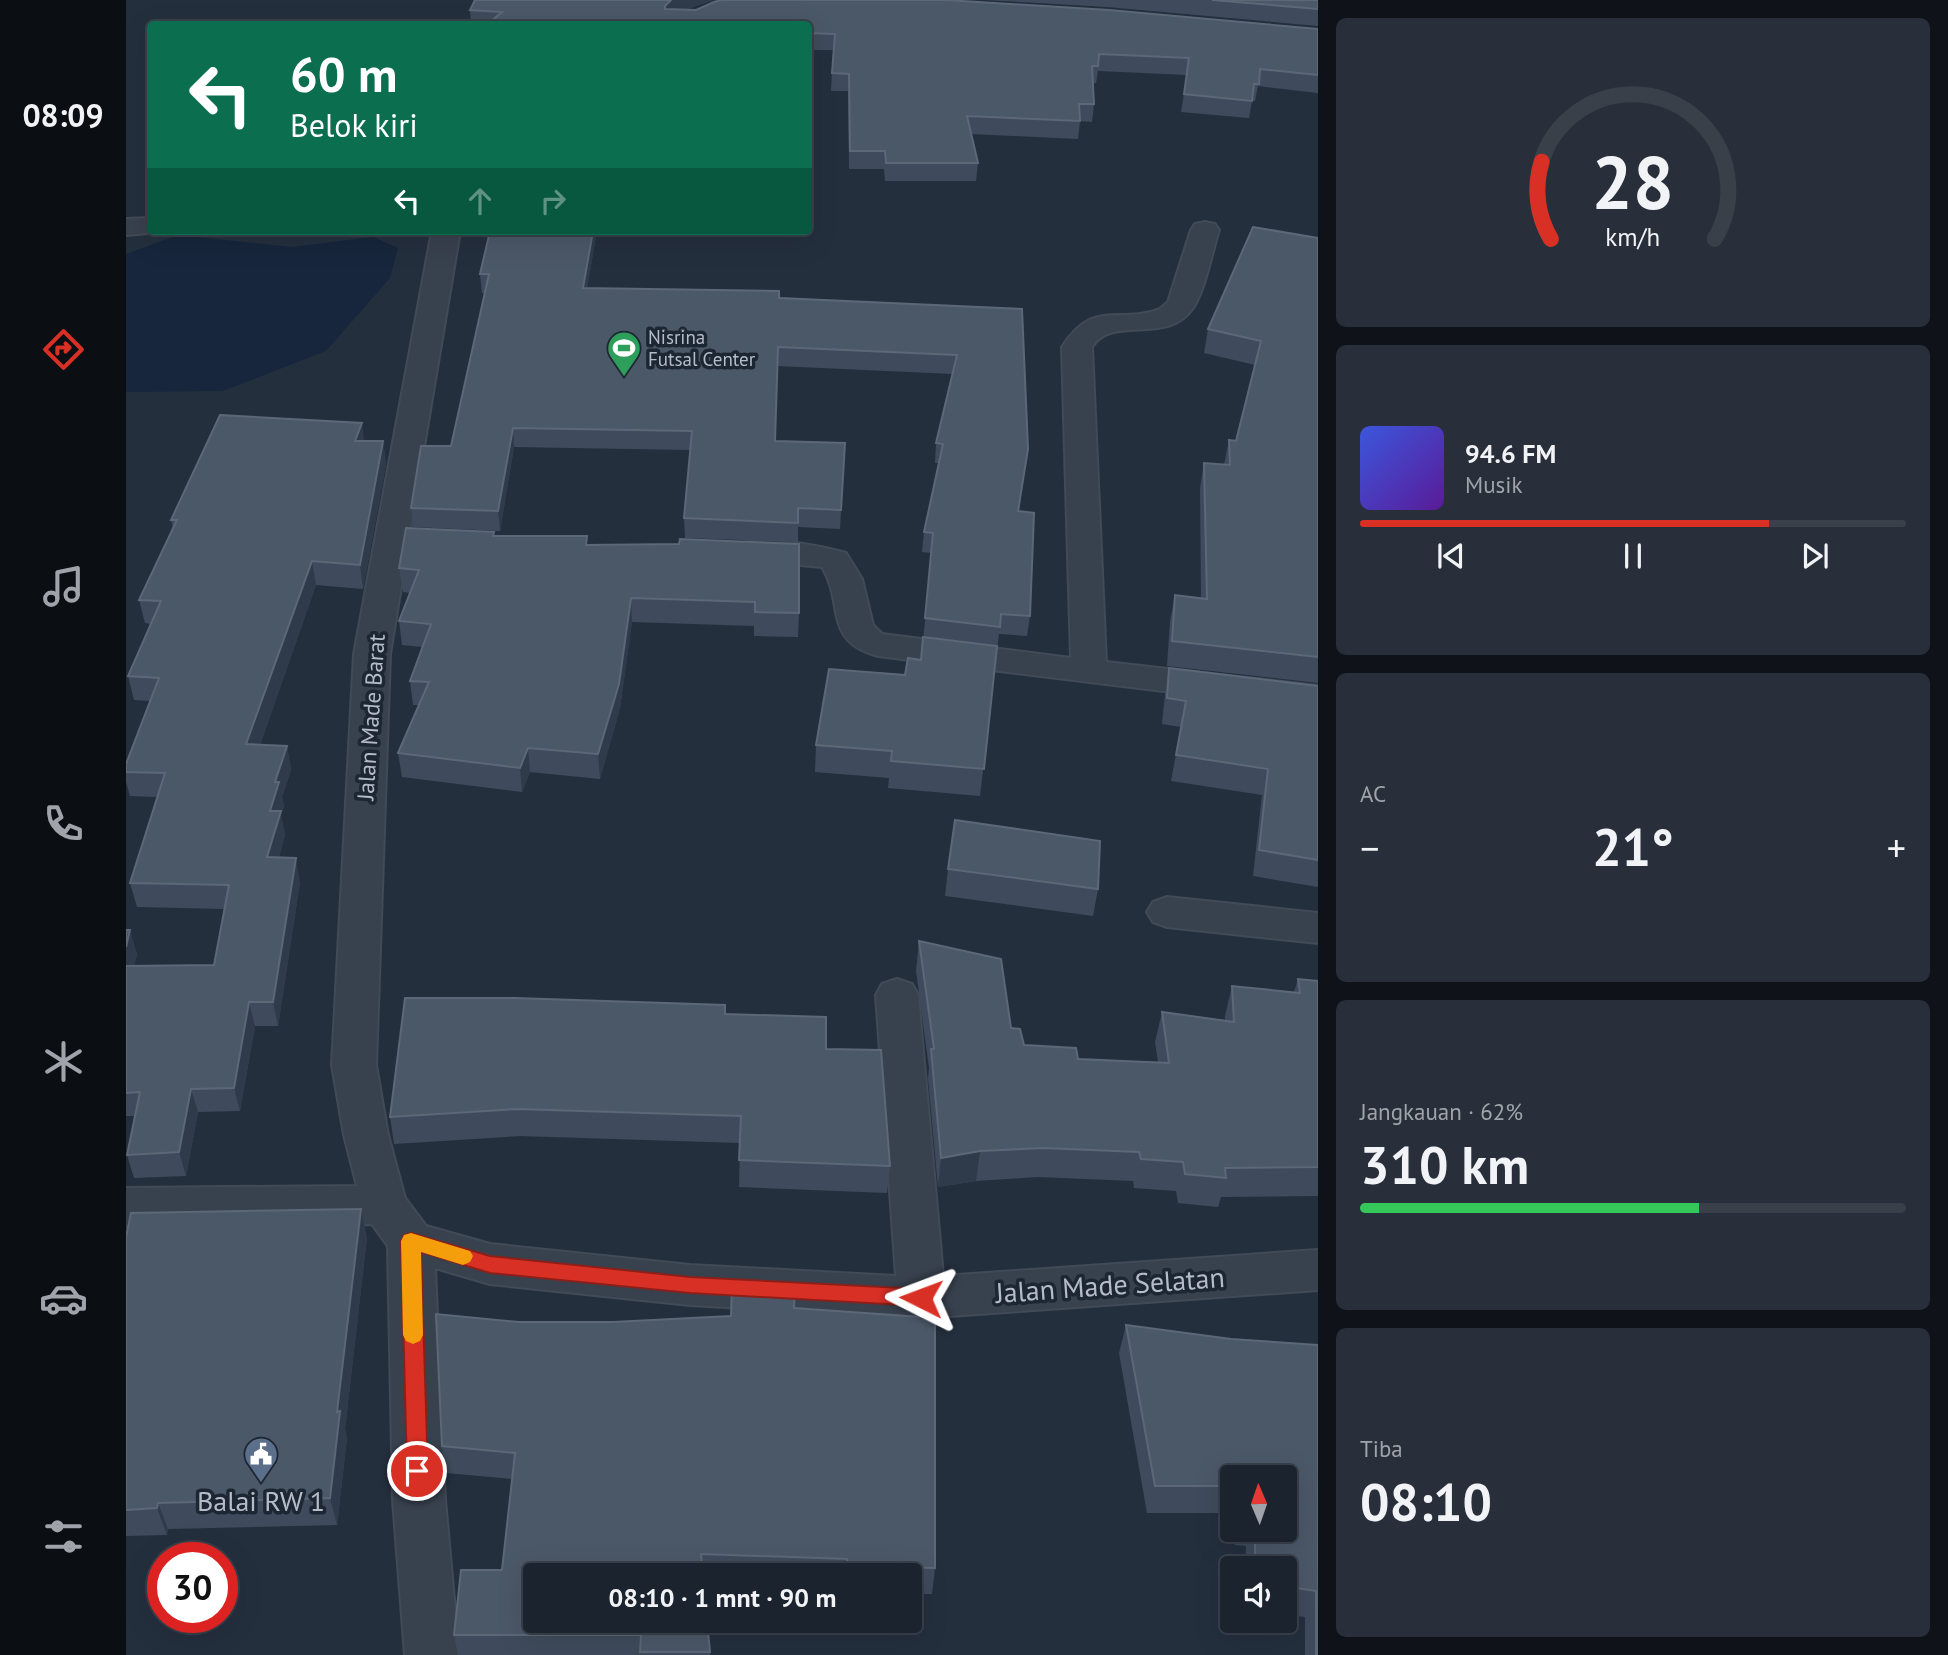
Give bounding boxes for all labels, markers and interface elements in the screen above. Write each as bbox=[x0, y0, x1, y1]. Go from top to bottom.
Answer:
text: 60 m bbox=[290, 42, 397, 106]
icon: left bbox=[175, 49, 266, 140]
text: 08:09 bbox=[22, 94, 104, 136]
text: Belok kiri bbox=[290, 104, 418, 146]
text: 28 bbox=[1592, 135, 1674, 229]
icon: left bbox=[388, 182, 426, 220]
icon: ahead bbox=[461, 182, 499, 220]
icon: right bbox=[534, 182, 572, 220]
text: km/h bbox=[1606, 221, 1660, 253]
icon: directions bbox=[39, 325, 88, 374]
place label: Nisrina Futsal Center bbox=[648, 325, 756, 371]
sports icon: Nisrina Futsal Center bbox=[605, 329, 643, 378]
text: 94.6 FM bbox=[1465, 437, 1556, 470]
text: Musik bbox=[1465, 470, 1522, 499]
icon: previous bbox=[1432, 537, 1470, 575]
icon: pause bbox=[1614, 537, 1652, 575]
icon: next bbox=[1796, 537, 1834, 575]
icon: music bbox=[39, 562, 88, 611]
street label: Jalan Made Barat bbox=[350, 633, 391, 802]
text: AC bbox=[1360, 779, 1386, 808]
icon: phone bbox=[39, 799, 88, 848]
text: 21° bbox=[1592, 813, 1674, 880]
text: − bbox=[1360, 823, 1379, 872]
text: + bbox=[1887, 823, 1906, 872]
icon: climate bbox=[39, 1037, 88, 1086]
text: Jangkauan · 62% bbox=[1360, 1097, 1523, 1126]
text: 310 km bbox=[1360, 1131, 1529, 1198]
street label: Jalan Made Selatan bbox=[993, 1258, 1226, 1311]
position arrow bbox=[884, 1261, 958, 1335]
icon: car bbox=[39, 1274, 88, 1323]
text: Tiba bbox=[1360, 1434, 1403, 1463]
public building icon: Balai RW 1 bbox=[242, 1435, 280, 1484]
pin bbox=[387, 1441, 447, 1501]
icon: arrive bbox=[398, 1452, 436, 1490]
north arrow bbox=[1220, 1465, 1297, 1542]
map controls bbox=[1220, 1465, 1297, 1633]
text: 08:10 bbox=[1360, 1468, 1492, 1535]
place label: Balai RW 1 bbox=[197, 1482, 325, 1519]
icon: filters bbox=[39, 1512, 88, 1561]
speed limit sign: 30 bbox=[147, 1542, 238, 1633]
button: sound bbox=[1220, 1556, 1297, 1633]
text: 08:10 · 1 mnt · 90 m bbox=[609, 1581, 836, 1614]

